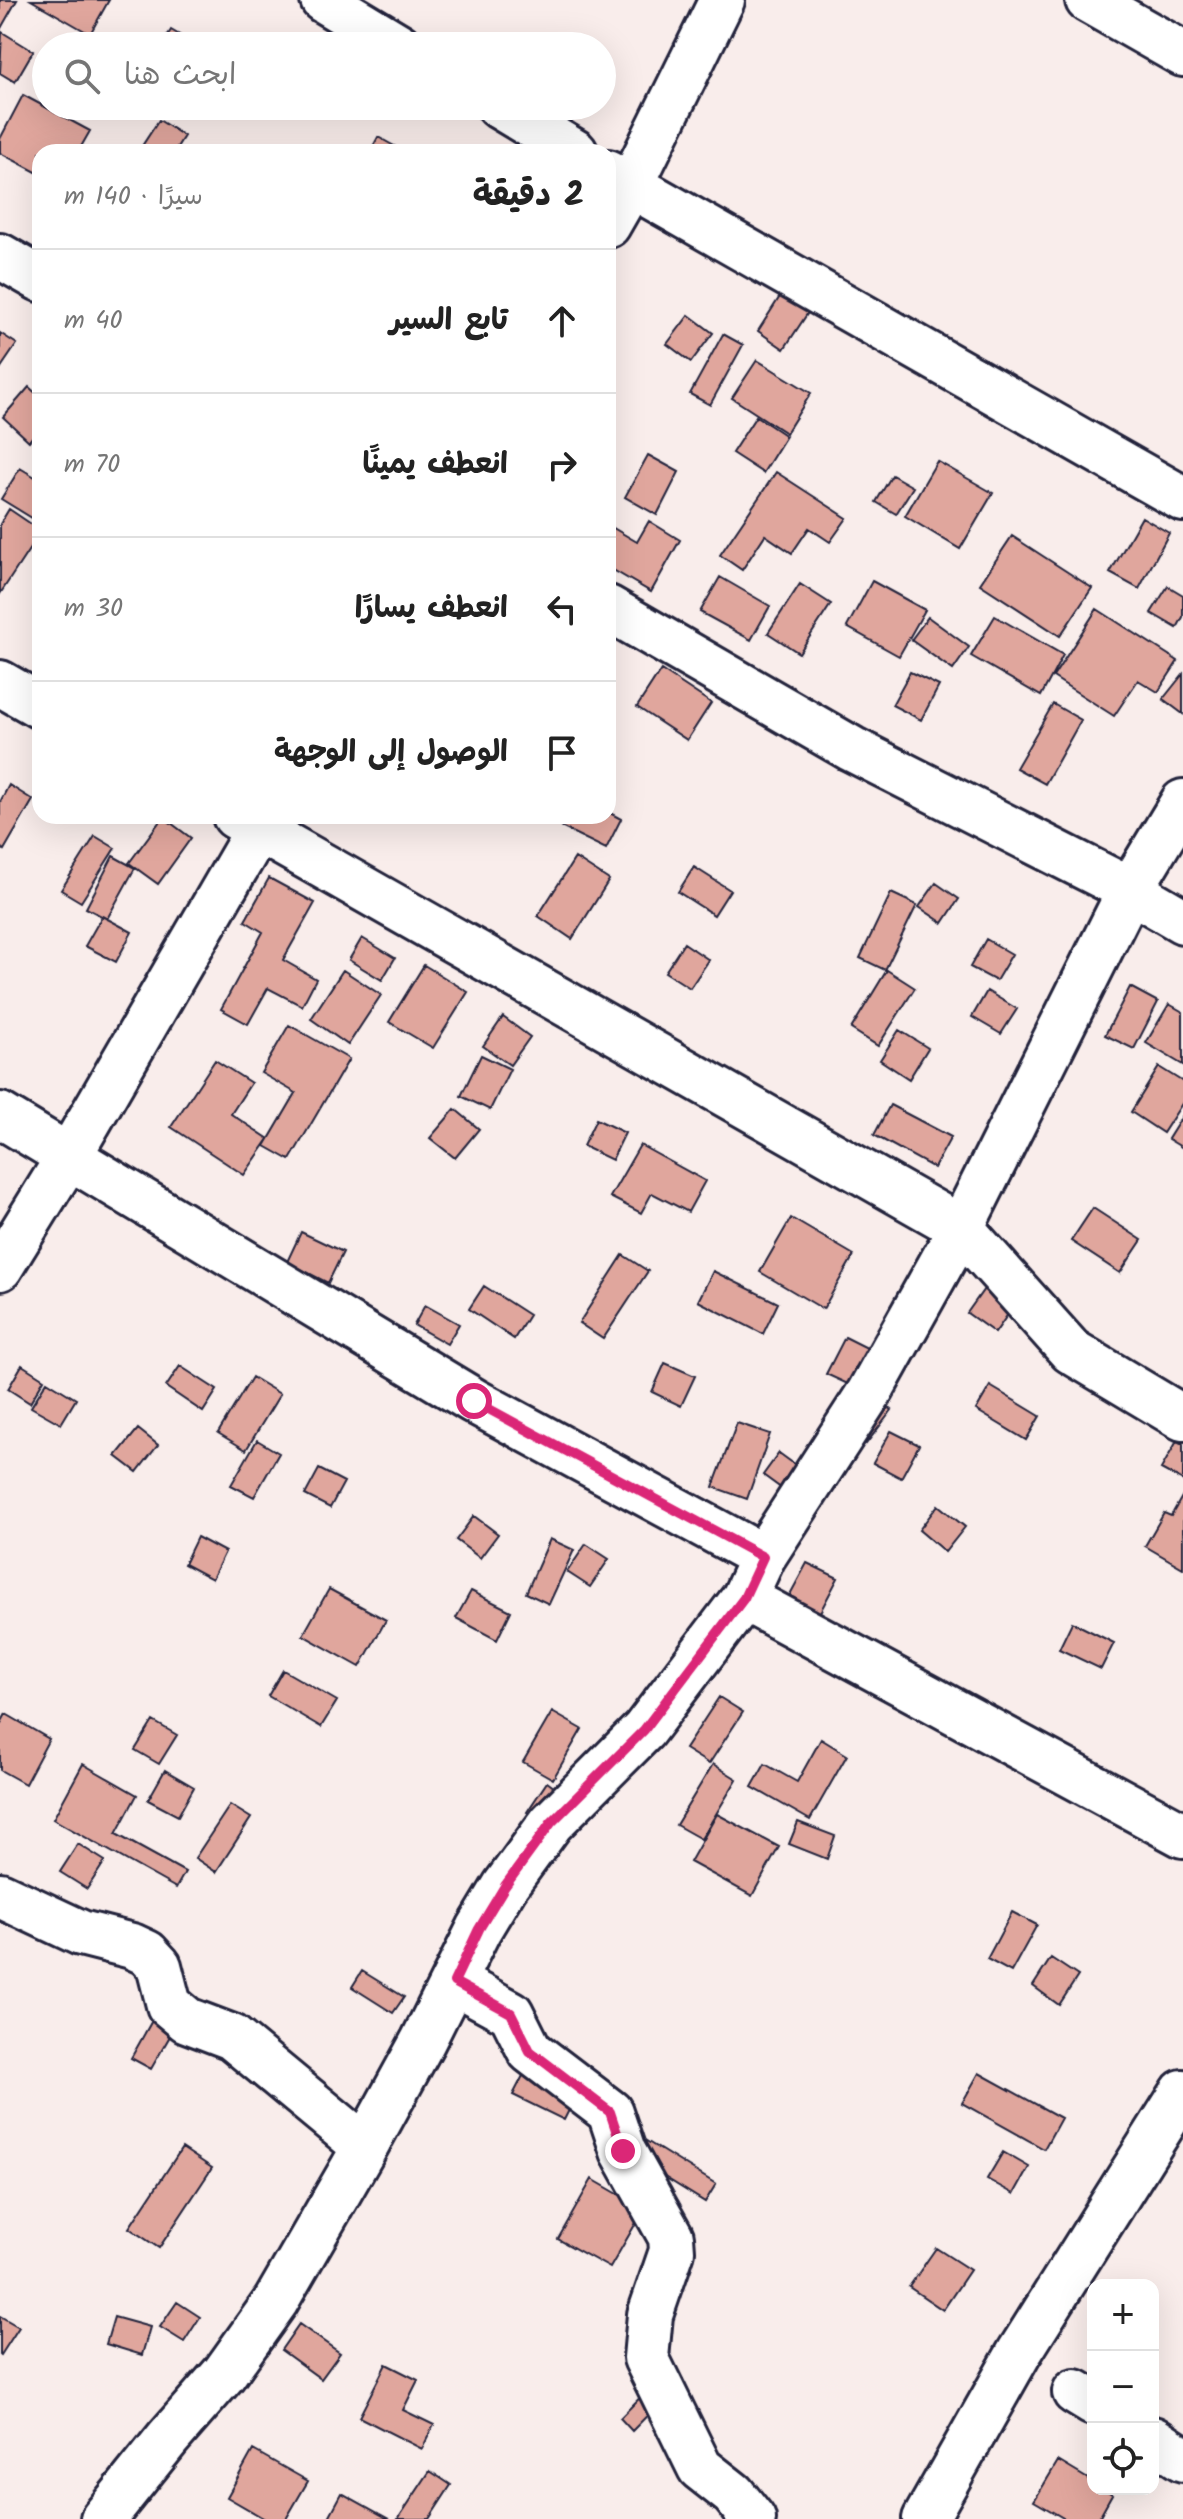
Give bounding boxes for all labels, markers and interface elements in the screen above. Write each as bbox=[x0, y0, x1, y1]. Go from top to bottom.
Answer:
search box bbox=[32, 32, 616, 120]
text: ابحث هنا bbox=[124, 52, 236, 100]
icon: search bbox=[60, 54, 104, 98]
text: 2 دقيقة bbox=[473, 169, 584, 223]
text: سيرًا · 140 m bbox=[64, 176, 203, 218]
text: تابع السير bbox=[390, 297, 508, 345]
icon: ahead bbox=[540, 299, 584, 343]
text: 40 m bbox=[64, 300, 122, 342]
text: انعطف يمينًا bbox=[362, 441, 508, 489]
icon: right bbox=[540, 443, 584, 487]
text: 70 m bbox=[64, 444, 120, 486]
text: انعطف يسارًا bbox=[355, 585, 508, 633]
icon: left bbox=[540, 587, 584, 631]
text: 30 m bbox=[64, 588, 123, 630]
text: الوصول إلى الوجهة bbox=[274, 729, 508, 777]
icon: arrive bbox=[540, 731, 584, 775]
route start bbox=[456, 1383, 492, 1419]
route end bbox=[605, 2133, 641, 2169]
map controls bbox=[1087, 2279, 1159, 2495]
button: + bbox=[1087, 2279, 1159, 2351]
button: − bbox=[1087, 2351, 1159, 2423]
button: locate bbox=[1087, 2423, 1159, 2495]

